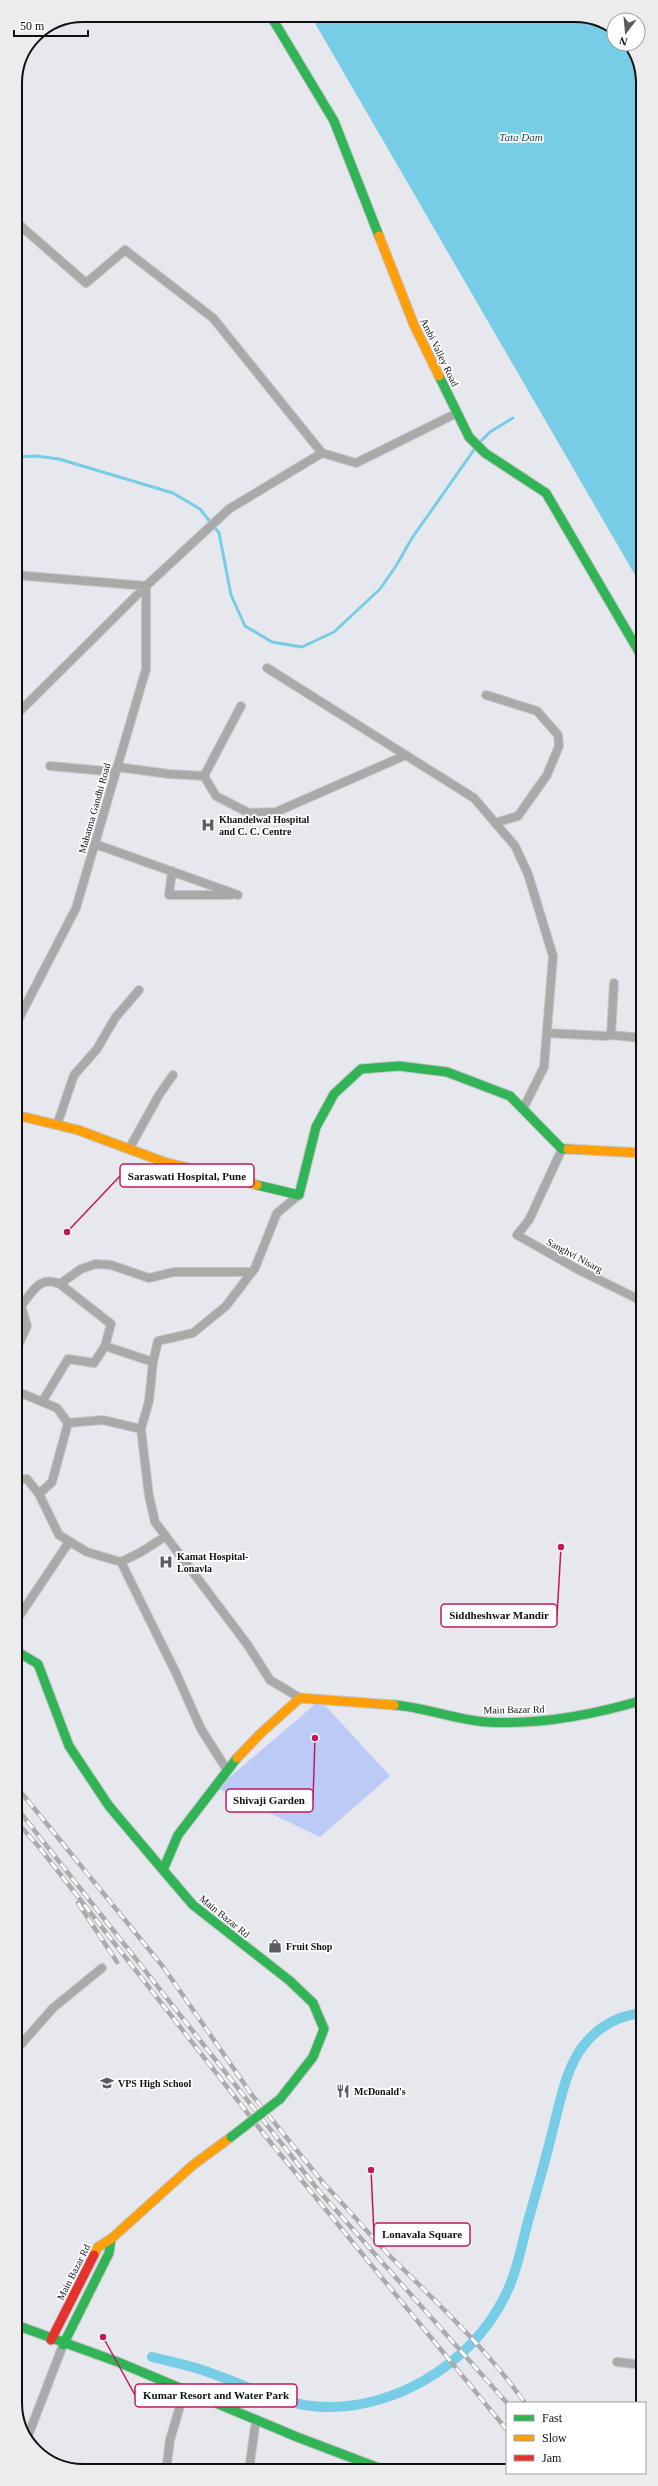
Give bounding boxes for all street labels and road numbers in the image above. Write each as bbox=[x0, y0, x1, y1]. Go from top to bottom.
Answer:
street label: Ambi Valley Road bbox=[418, 316, 461, 388]
street label: Mahatma Gandhi Road bbox=[76, 762, 113, 855]
street label: Sanghvi Nisarg bbox=[545, 1236, 605, 1275]
street label: Main Bazar Rd bbox=[483, 1703, 545, 1716]
street label: Main Bazar Rd bbox=[197, 1893, 252, 1940]
street label: Main Bazar Rd bbox=[55, 2243, 92, 2302]

